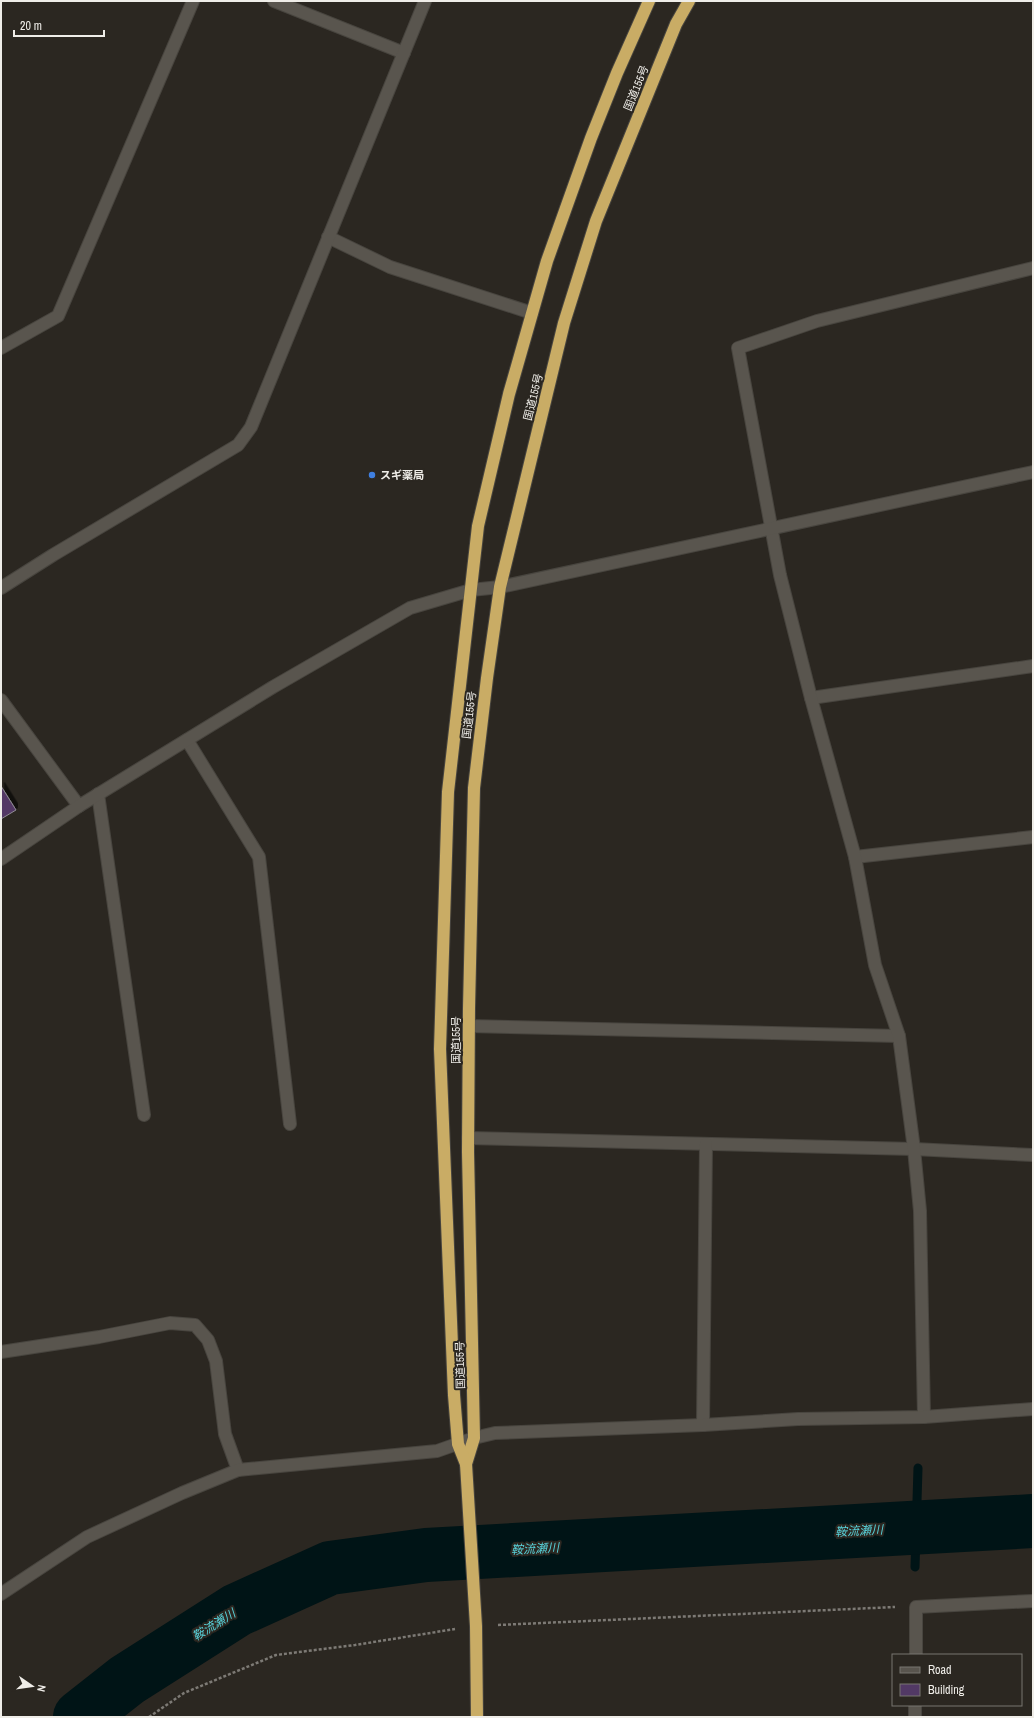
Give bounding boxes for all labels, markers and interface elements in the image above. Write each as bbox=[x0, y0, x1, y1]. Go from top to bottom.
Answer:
scale bar bbox=[14, 12, 104, 38]
text: 20 m bbox=[20, 18, 42, 34]
street label: 国道155号 bbox=[621, 63, 651, 113]
street label: 国道155号 bbox=[520, 372, 546, 422]
place label: スギ薬局 bbox=[380, 468, 424, 482]
marker: スギ薬局 bbox=[367, 470, 377, 480]
street label: 国道155号 bbox=[459, 690, 479, 740]
street label: 国道155号 bbox=[449, 1016, 463, 1064]
street label: 国道155号 bbox=[453, 1341, 467, 1389]
water label: 鞍流瀬川 bbox=[835, 1522, 885, 1540]
water label: 鞍流瀬川 bbox=[511, 1540, 561, 1558]
water label: 鞍流瀬川 bbox=[189, 1604, 240, 1645]
legend bbox=[892, 1654, 1022, 1706]
text: Road bbox=[928, 1662, 952, 1678]
north arrow bbox=[12, 1666, 52, 1706]
text: Building bbox=[928, 1682, 965, 1698]
text: N bbox=[34, 1684, 49, 1693]

